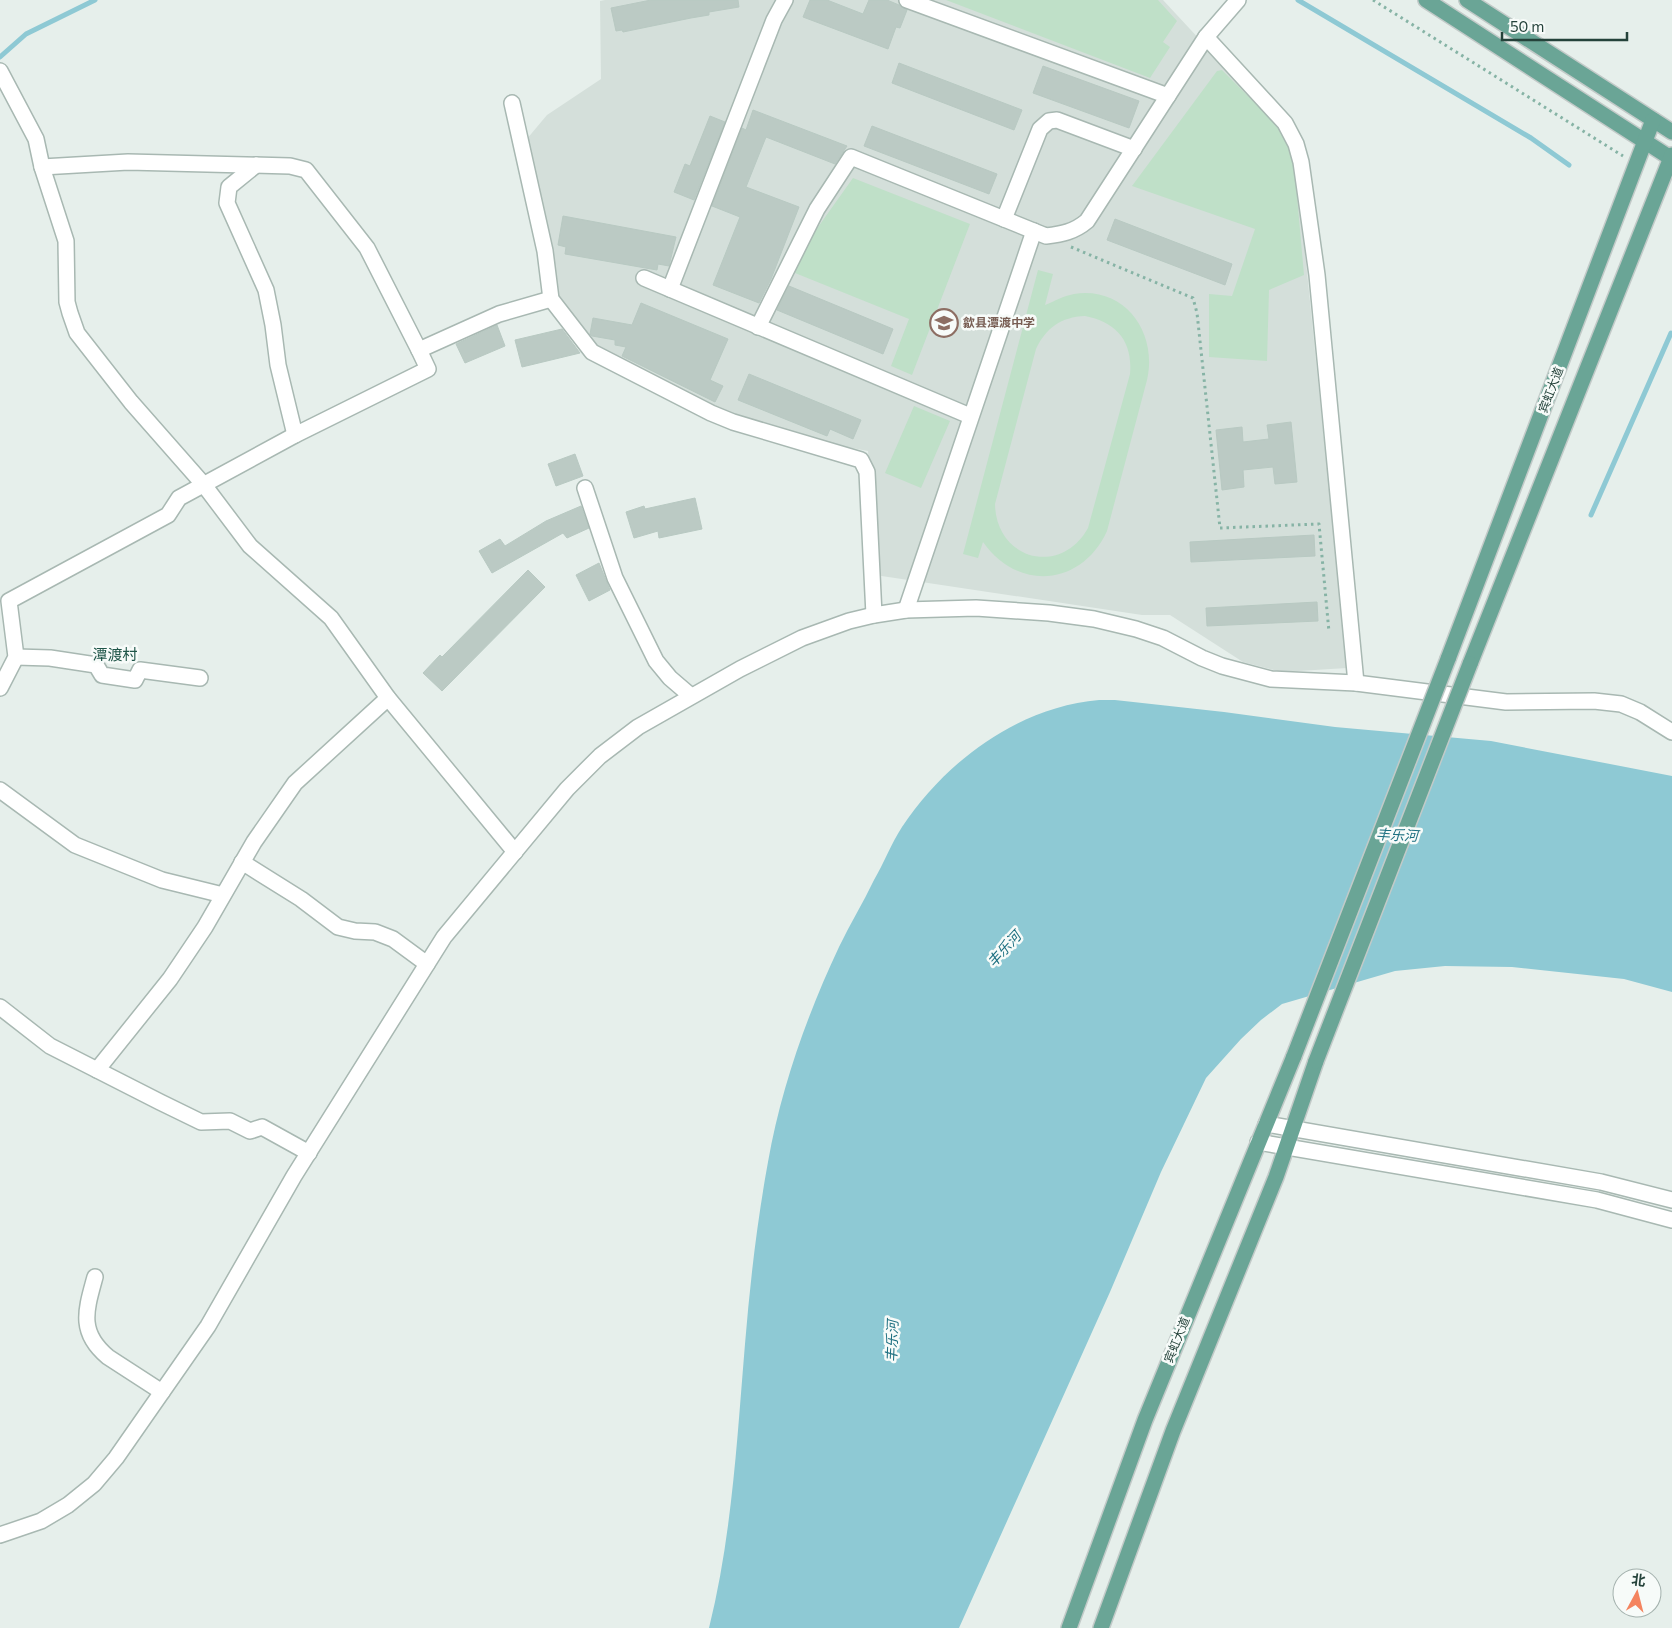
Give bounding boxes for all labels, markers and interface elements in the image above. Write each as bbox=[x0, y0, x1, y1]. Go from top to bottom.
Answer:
scale bar bbox=[1502, 10, 1627, 42]
text: 50 m bbox=[1510, 17, 1544, 35]
school or university icon: 歙县潭渡中学 bbox=[929, 308, 959, 338]
place label: 歙县潭渡中学 bbox=[963, 315, 1035, 329]
street label: 宾虹大道 bbox=[1535, 365, 1565, 415]
district label: 潭渡村 bbox=[92, 645, 138, 663]
water label: 丰乐河 bbox=[1376, 825, 1421, 844]
water label: 丰乐河 bbox=[983, 925, 1026, 970]
street label: 宾虹大道 bbox=[1161, 1315, 1192, 1365]
water label: 丰乐河 bbox=[882, 1317, 901, 1362]
north arrow bbox=[1612, 1568, 1662, 1618]
text: 北 bbox=[1631, 1570, 1647, 1589]

